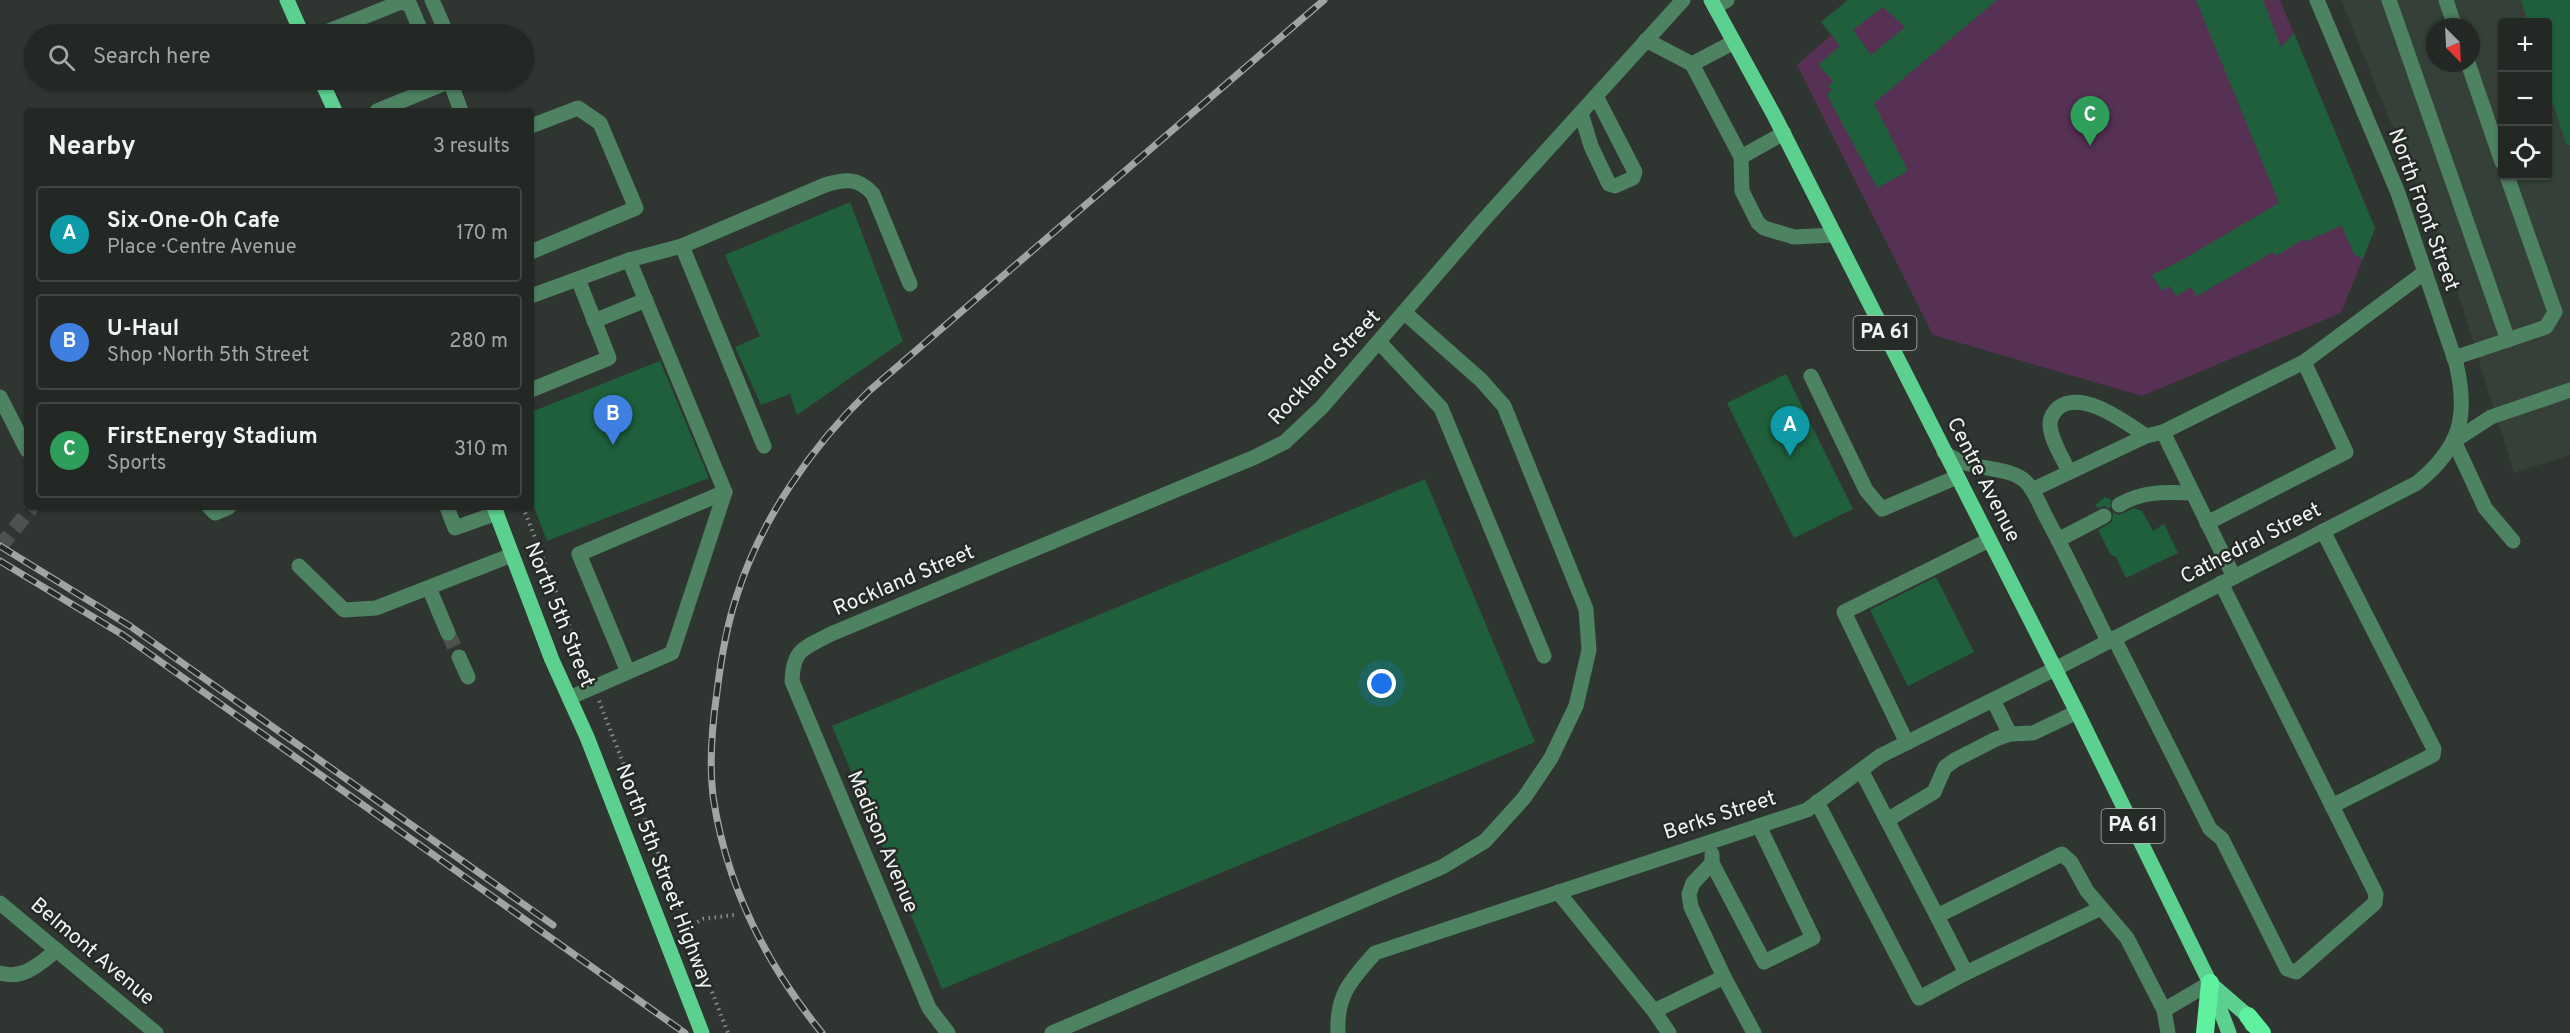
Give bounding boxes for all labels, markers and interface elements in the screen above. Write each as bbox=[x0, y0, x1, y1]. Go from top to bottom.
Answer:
north arrow bbox=[2426, 18, 2480, 72]
map controls bbox=[2498, 18, 2552, 180]
button: + bbox=[2498, 18, 2552, 72]
search box bbox=[24, 24, 534, 90]
icon: search bbox=[45, 41, 78, 74]
text: Search here bbox=[93, 44, 211, 71]
button: − bbox=[2498, 72, 2552, 126]
pin: C bbox=[2070, 96, 2110, 146]
street label: North Front Street bbox=[2381, 125, 2465, 295]
button: locate bbox=[2498, 126, 2552, 180]
text: Nearby bbox=[48, 131, 136, 164]
text: 3 results bbox=[433, 134, 510, 160]
text: Six-One-Oh Cafe bbox=[107, 208, 280, 235]
text: A bbox=[62, 221, 77, 247]
text: 170 m bbox=[456, 221, 508, 247]
text: Place · Centre Avenue bbox=[107, 235, 297, 261]
street label: Rockland Street bbox=[1263, 304, 1387, 432]
text: U-Haul bbox=[107, 316, 179, 343]
road number: PA 61 bbox=[1854, 316, 1916, 350]
text: B bbox=[63, 329, 76, 355]
text: 280 m bbox=[449, 329, 508, 355]
text: Shop · North 5th Street bbox=[107, 343, 309, 369]
pin: B bbox=[594, 396, 632, 445]
pin: A bbox=[1770, 406, 1810, 456]
street label: Centre Avenue bbox=[1940, 413, 2026, 547]
text: FirstEnergy Stadium bbox=[107, 424, 318, 451]
text: C bbox=[63, 437, 76, 463]
text: 310 m bbox=[454, 437, 508, 463]
text: Sports bbox=[107, 451, 167, 477]
street label: Cathedral Street bbox=[2176, 497, 2326, 591]
street label: North 5th Street bbox=[518, 538, 600, 692]
street label: Rockland Street bbox=[829, 539, 979, 623]
your location bbox=[1367, 669, 1396, 698]
street label: North 5th Street Highway bbox=[608, 760, 720, 994]
street label: Madison Avenue bbox=[840, 767, 924, 917]
street label: Berks Street bbox=[1660, 785, 1780, 847]
road number: PA 61 bbox=[2102, 809, 2164, 843]
street label: Belmont Avenue bbox=[24, 892, 160, 1012]

